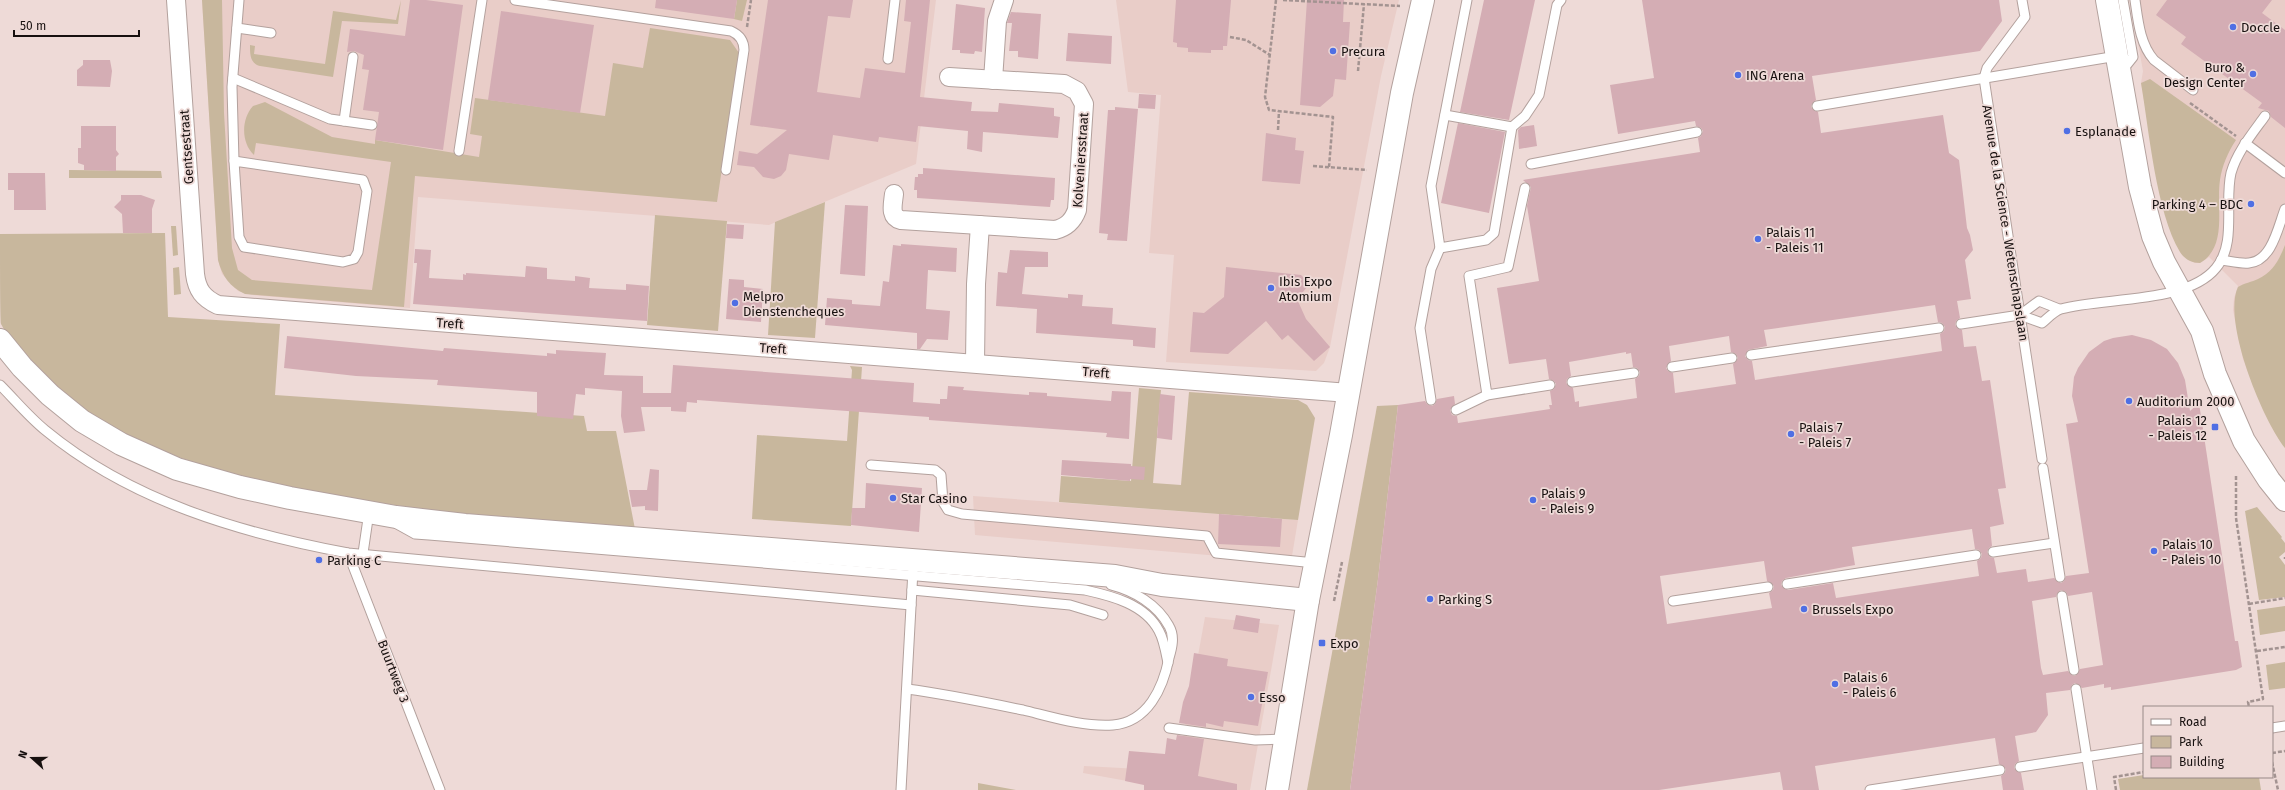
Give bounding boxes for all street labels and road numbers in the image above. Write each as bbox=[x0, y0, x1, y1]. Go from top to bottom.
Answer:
street label: Avenue de la Science - Wetenschapslaan bbox=[1979, 104, 2032, 342]
street label: Gentsestraat bbox=[176, 109, 197, 185]
street label: Kolveniersstraat bbox=[1070, 112, 1091, 208]
street label: Treft bbox=[436, 315, 464, 332]
street label: Treft bbox=[759, 340, 787, 357]
street label: Treft bbox=[1082, 364, 1110, 381]
street label: Buurtweg 3 bbox=[375, 638, 412, 705]

